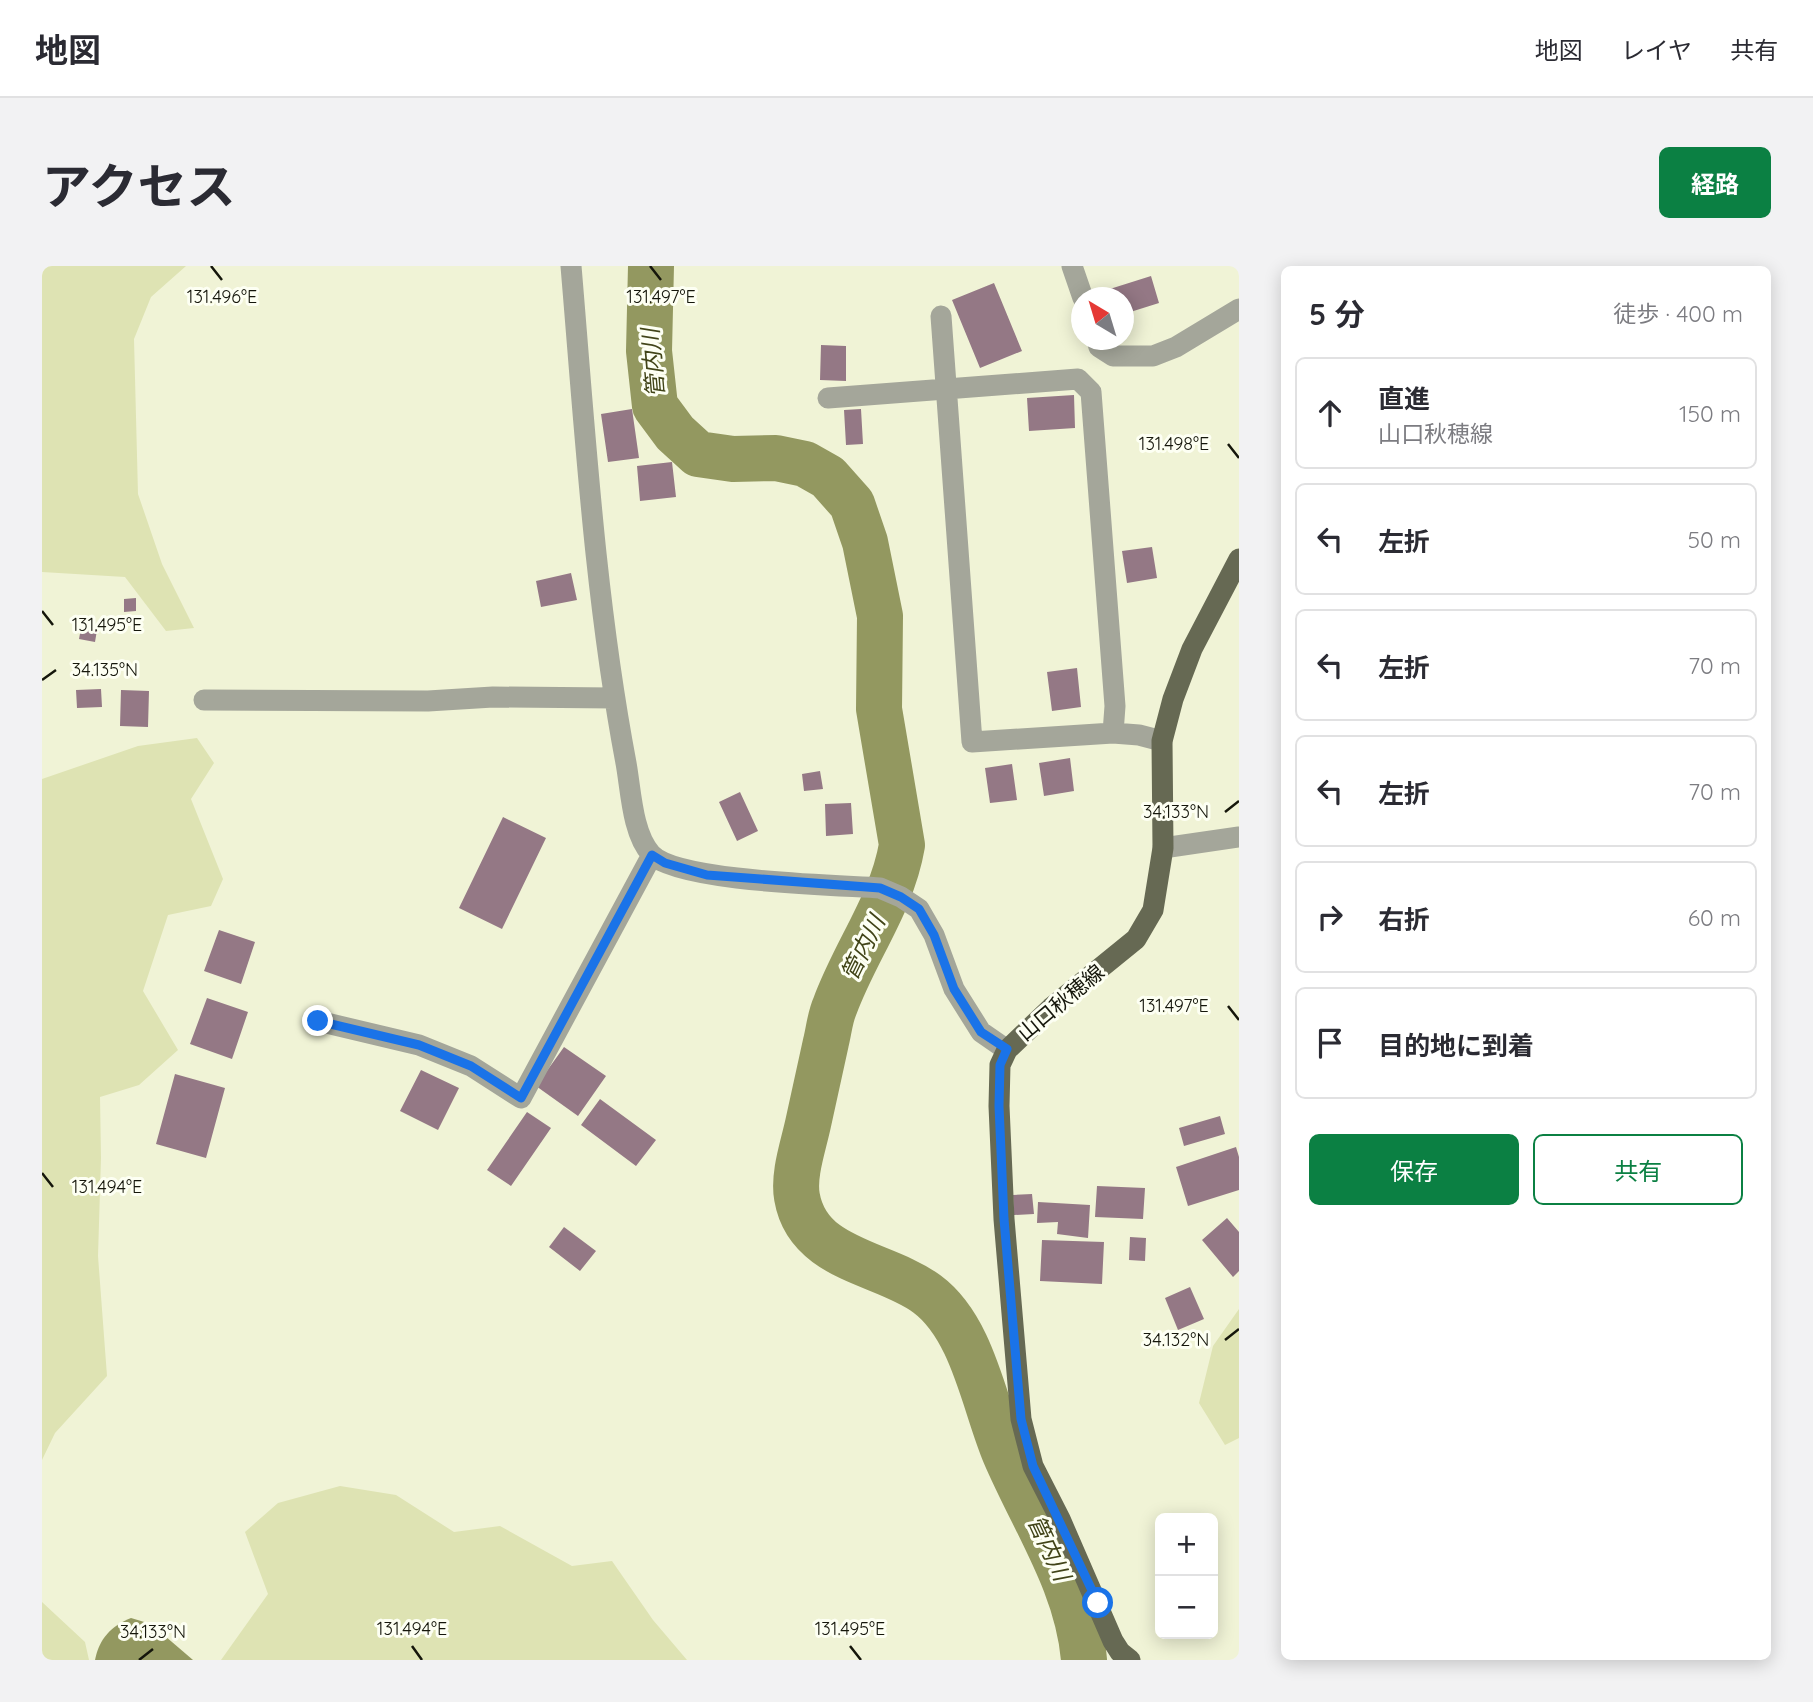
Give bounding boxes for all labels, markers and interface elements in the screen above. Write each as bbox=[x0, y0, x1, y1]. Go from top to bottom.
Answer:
text: 地図 bbox=[35, 29, 101, 70]
text: 地図 bbox=[1535, 35, 1583, 65]
text: レイヤ bbox=[1621, 35, 1692, 65]
text: 共有 bbox=[1730, 35, 1778, 65]
button: 経路 bbox=[1659, 147, 1771, 218]
text: アクセス bbox=[42, 155, 236, 216]
text: 131.496°E bbox=[187, 285, 257, 308]
text: 131.497°E bbox=[626, 285, 696, 308]
north arrow bbox=[1071, 287, 1134, 350]
text: 5 分 bbox=[1309, 295, 1365, 333]
text: 徒歩 · 400 m bbox=[1613, 299, 1743, 328]
water label: 管内川 bbox=[635, 324, 670, 399]
text: 直進 bbox=[1378, 382, 1430, 415]
icon: ahead bbox=[1311, 394, 1349, 432]
text: 150 m bbox=[1679, 399, 1741, 428]
text: 山口秋穂線 bbox=[1378, 419, 1493, 448]
text: 131.498°E bbox=[1139, 432, 1209, 455]
icon: left bbox=[1311, 520, 1349, 558]
text: 左折 bbox=[1378, 525, 1430, 558]
text: 50 m bbox=[1688, 525, 1741, 554]
text: 131.495°E bbox=[72, 613, 142, 636]
icon: left bbox=[1311, 646, 1349, 684]
text: 左折 bbox=[1378, 651, 1430, 684]
text: 70 m bbox=[1688, 651, 1741, 680]
text: 34.135°N bbox=[72, 658, 138, 681]
icon: left bbox=[1311, 772, 1349, 810]
text: 左折 bbox=[1378, 777, 1430, 810]
text: 70 m bbox=[1688, 777, 1741, 806]
text: 34.133°N bbox=[1143, 800, 1209, 823]
icon: right bbox=[1311, 898, 1349, 936]
text: 右折 bbox=[1378, 903, 1430, 936]
text: 60 m bbox=[1688, 903, 1741, 932]
water label: 管内川 bbox=[834, 908, 892, 985]
street label: 山口秋穂線 bbox=[1012, 959, 1109, 1046]
text: 131.497°E bbox=[1139, 994, 1209, 1017]
route end bbox=[302, 1005, 333, 1036]
icon: arrive bbox=[1311, 1024, 1349, 1062]
text: 目的地に到着 bbox=[1378, 1029, 1534, 1062]
button: 保存 bbox=[1309, 1134, 1519, 1205]
button: 共有 bbox=[1533, 1134, 1743, 1205]
text: 131.494°E bbox=[72, 1175, 142, 1198]
text: 34.132°N bbox=[1143, 1328, 1209, 1351]
water label: 管内川 bbox=[1022, 1510, 1078, 1588]
map controls bbox=[1155, 1513, 1218, 1639]
button: + bbox=[1155, 1513, 1218, 1576]
button: − bbox=[1155, 1576, 1218, 1639]
route start bbox=[1082, 1587, 1113, 1618]
text: 131.494°E bbox=[377, 1617, 447, 1640]
text: 131.495°E bbox=[815, 1617, 885, 1640]
text: 34.133°N bbox=[120, 1620, 186, 1643]

